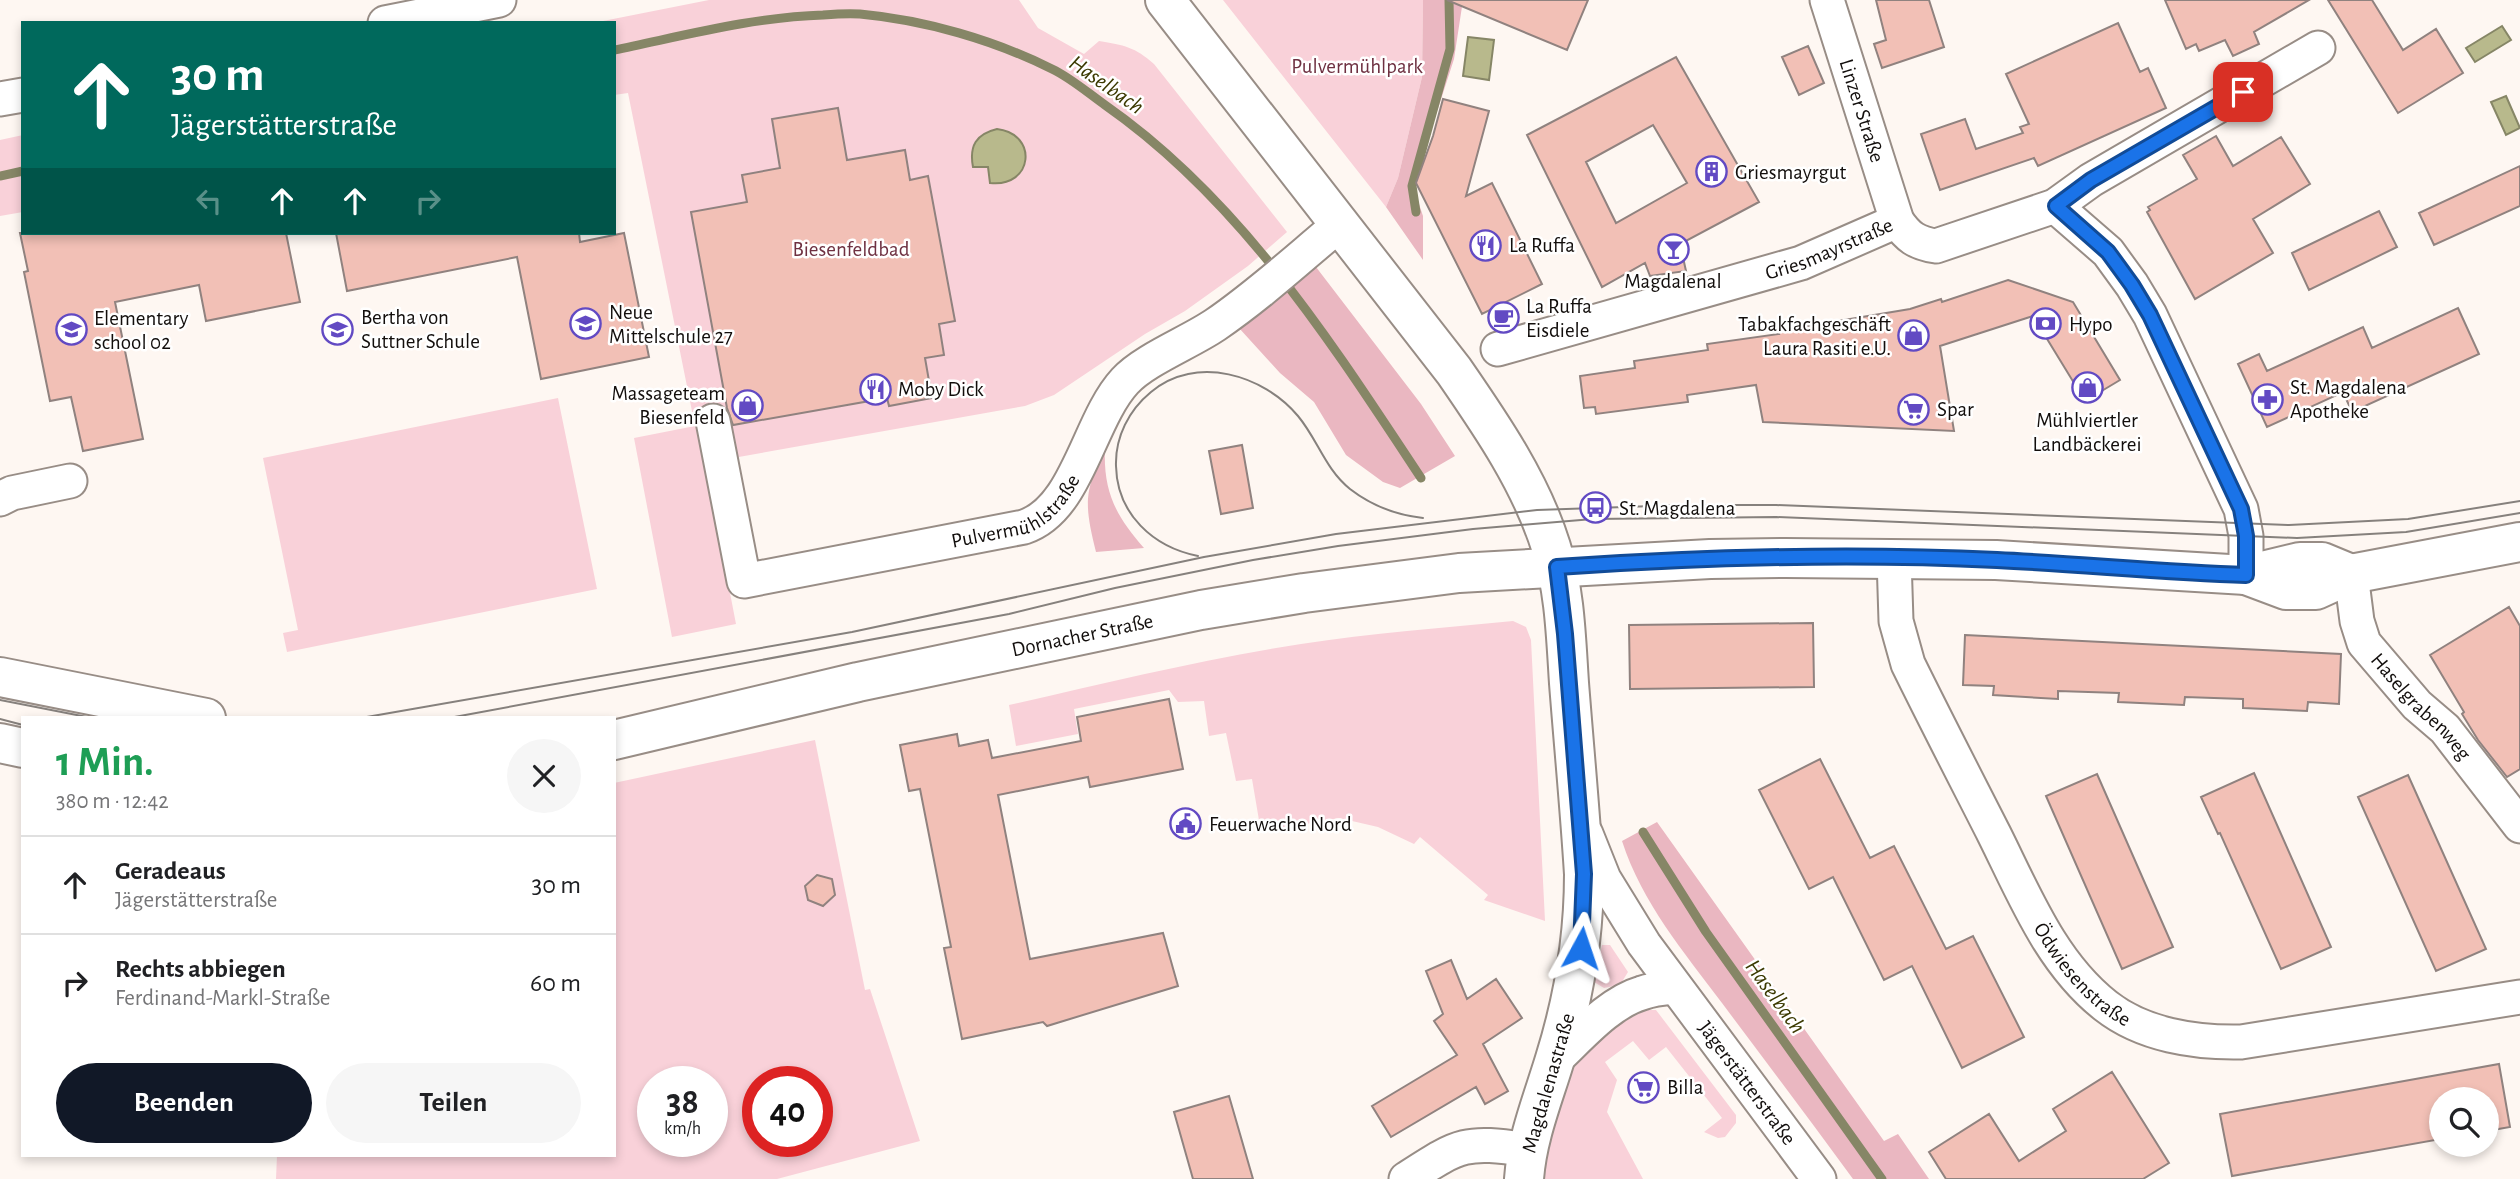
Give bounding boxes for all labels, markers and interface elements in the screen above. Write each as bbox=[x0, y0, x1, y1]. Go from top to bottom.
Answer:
icon: ahead bbox=[56, 49, 147, 140]
text: 30 m bbox=[171, 51, 265, 100]
water label: Haselbach bbox=[1065, 51, 1148, 119]
park label: Pulvermühlpark bbox=[1291, 56, 1423, 77]
street label: Linzer Straße bbox=[1835, 56, 1888, 165]
pin bbox=[2213, 62, 2273, 122]
icon: arrive bbox=[2224, 73, 2262, 111]
text: Jägerstätterstraße bbox=[171, 109, 397, 141]
building icon: Griesmayrgut bbox=[1695, 155, 1729, 189]
place label: Griesmayrgut bbox=[1735, 162, 1846, 183]
icon: left bbox=[190, 182, 228, 220]
icon: ahead bbox=[263, 182, 301, 220]
icon: ahead bbox=[336, 182, 374, 220]
icon: right bbox=[409, 182, 447, 220]
street label: Griesmayrstraße bbox=[1763, 214, 1896, 284]
restaurant icon: La Ruffa bbox=[1469, 228, 1503, 262]
bar icon: Magdalenal bbox=[1656, 232, 1690, 266]
place label: La Ruffa bbox=[1509, 235, 1575, 256]
park label: Biesenfeldbad bbox=[792, 239, 910, 260]
place label: Magdalenal bbox=[1624, 271, 1722, 292]
place label: La Ruffa Eisdiele bbox=[1526, 296, 1592, 341]
cafe icon: La Ruffa Eisdiele bbox=[1486, 301, 1520, 335]
place label: Neue Mittelschule 27 bbox=[609, 302, 733, 347]
place label: Bertha von Suttner Schule bbox=[361, 307, 480, 352]
school or university icon: Neue Mittelschule 27 bbox=[569, 307, 603, 341]
bank icon: Hypo bbox=[2029, 307, 2063, 341]
place label: Elementary school 02 bbox=[94, 308, 189, 353]
school or university icon: Bertha von Suttner Schule bbox=[321, 312, 355, 346]
school or university icon: Elementary school 02 bbox=[54, 313, 88, 347]
place label: Tabakfachgeschäft Laura Rasiti e.U. bbox=[1738, 314, 1891, 359]
place label: Hypo bbox=[2069, 314, 2113, 335]
shop icon: Tabakfachgeschäft Laura Rasiti e.U. bbox=[1897, 319, 1931, 353]
shop icon: Mühlviertler Landbäckerei bbox=[2070, 371, 2104, 405]
restaurant icon: Moby Dick bbox=[858, 372, 892, 406]
place label: St. Magdalena Apotheke bbox=[2290, 377, 2407, 422]
place label: Moby Dick bbox=[898, 379, 984, 400]
pharmacy icon: St. Magdalena Apotheke bbox=[2250, 382, 2284, 416]
place label: Massageteam Biesenfeld bbox=[611, 383, 725, 428]
shop icon: Massageteam Biesenfeld bbox=[731, 388, 765, 422]
supermarket icon: Spar bbox=[1897, 392, 1931, 426]
place label: Spar bbox=[1937, 399, 1974, 420]
place label: Mühlviertler Landbäckerei bbox=[2033, 410, 2141, 455]
street label: Pulvermühlstraße bbox=[950, 471, 1084, 552]
bus stop icon: St. Magdalena bbox=[1579, 491, 1613, 525]
place label: St. Magdalena bbox=[1619, 498, 1736, 519]
street label: Dornacher Straße bbox=[1010, 610, 1155, 660]
street label: Haselgrabenweg bbox=[2367, 649, 2475, 765]
button: close bbox=[507, 739, 581, 813]
text: 1 Min. bbox=[56, 741, 154, 783]
text: 380 m · 12:42 bbox=[56, 790, 169, 813]
public building icon: Feuerwache Nord bbox=[1169, 807, 1203, 841]
place label: Feuerwache Nord bbox=[1209, 814, 1352, 835]
text: Geradeaus bbox=[115, 858, 226, 884]
icon: ahead bbox=[56, 866, 94, 904]
text: 30 m bbox=[531, 872, 581, 898]
text: Jägerstätterstraße bbox=[115, 889, 277, 912]
position arrow bbox=[1544, 911, 1618, 985]
street label: Ödwiesenstraße bbox=[2030, 919, 2134, 1030]
text: Rechts abbiegen bbox=[115, 956, 286, 982]
water label: Haselbach bbox=[1740, 956, 1809, 1038]
icon: right bbox=[56, 964, 94, 1002]
text: 60 m bbox=[530, 970, 581, 996]
text: Ferdinand-Markl-Straße bbox=[115, 987, 330, 1010]
street label: Magdalenastraße bbox=[1518, 1011, 1578, 1155]
street label: Jägerstätterstraße bbox=[1694, 1017, 1800, 1149]
button: Beenden bbox=[56, 1063, 312, 1143]
button: Teilen bbox=[326, 1063, 581, 1143]
speed limit sign: 40 bbox=[742, 1066, 833, 1157]
supermarket icon: Billa bbox=[1627, 1070, 1661, 1104]
place label: Billa bbox=[1667, 1077, 1704, 1098]
text: 38 bbox=[666, 1085, 699, 1120]
map controls bbox=[2429, 1087, 2499, 1157]
button: search bbox=[2429, 1087, 2499, 1157]
text: km/h bbox=[664, 1120, 701, 1138]

